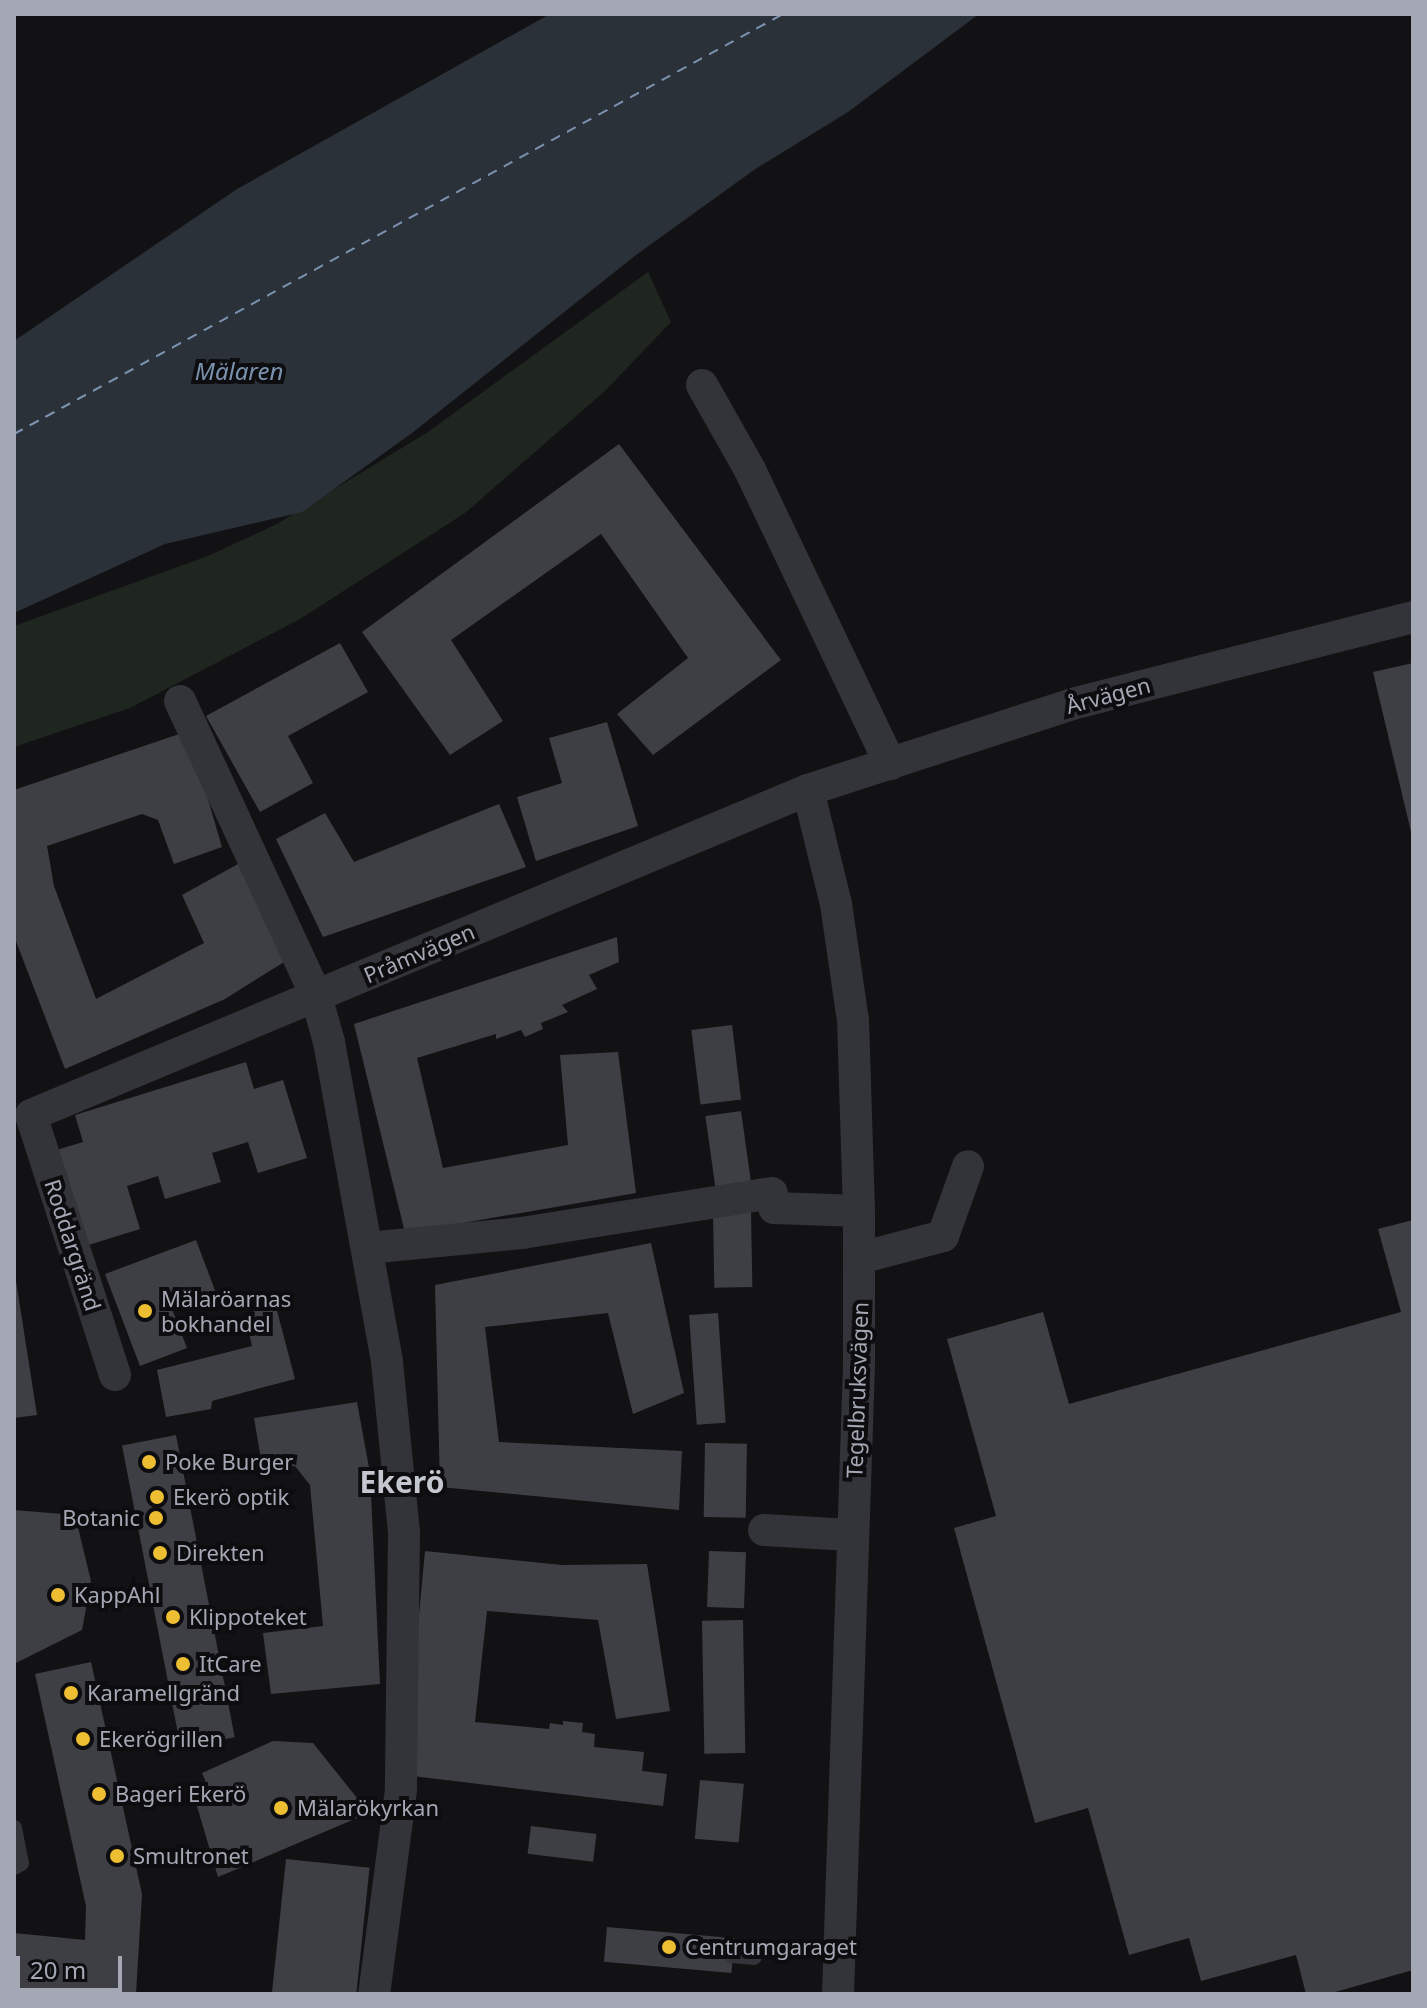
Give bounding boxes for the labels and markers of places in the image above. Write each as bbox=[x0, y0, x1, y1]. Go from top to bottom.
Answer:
place label: Mälaröarnas bokhandel bbox=[161, 1285, 291, 1336]
marker: Mälaröarnas bokhandel bbox=[136, 1302, 154, 1320]
place label: Poke Burger bbox=[165, 1449, 293, 1475]
marker: Poke Burger bbox=[140, 1453, 158, 1471]
place label: Ekerö optik bbox=[173, 1484, 289, 1510]
marker: Ekerö optik bbox=[148, 1488, 166, 1506]
place label: Botanic bbox=[62, 1505, 140, 1531]
marker: Botanic bbox=[147, 1509, 165, 1527]
place label: Direkten bbox=[176, 1540, 264, 1566]
marker: Direkten bbox=[151, 1544, 169, 1562]
place label: KappAhl bbox=[74, 1582, 160, 1608]
marker: KappAhl bbox=[49, 1586, 67, 1604]
place label: Klippoteket bbox=[189, 1604, 307, 1630]
marker: Klippoteket bbox=[164, 1608, 182, 1626]
place label: ItCare bbox=[199, 1651, 262, 1677]
marker: ItCare bbox=[174, 1655, 192, 1673]
place label: Karamellgränd bbox=[87, 1680, 240, 1706]
marker: Karamellgränd bbox=[62, 1684, 80, 1702]
place label: Ekerögrillen bbox=[99, 1726, 223, 1752]
marker: Ekerögrillen bbox=[74, 1730, 92, 1748]
place label: Bageri Ekerö bbox=[115, 1781, 246, 1807]
marker: Bageri Ekerö bbox=[90, 1785, 108, 1803]
place label: Mälarökyrkan bbox=[297, 1795, 439, 1821]
marker: Mälarökyrkan bbox=[272, 1799, 290, 1817]
place label: Smultronet bbox=[133, 1843, 249, 1869]
marker: Smultronet bbox=[108, 1847, 126, 1865]
place label: Centrumgaraget bbox=[685, 1934, 857, 1960]
marker: Centrumgaraget bbox=[660, 1938, 678, 1956]

